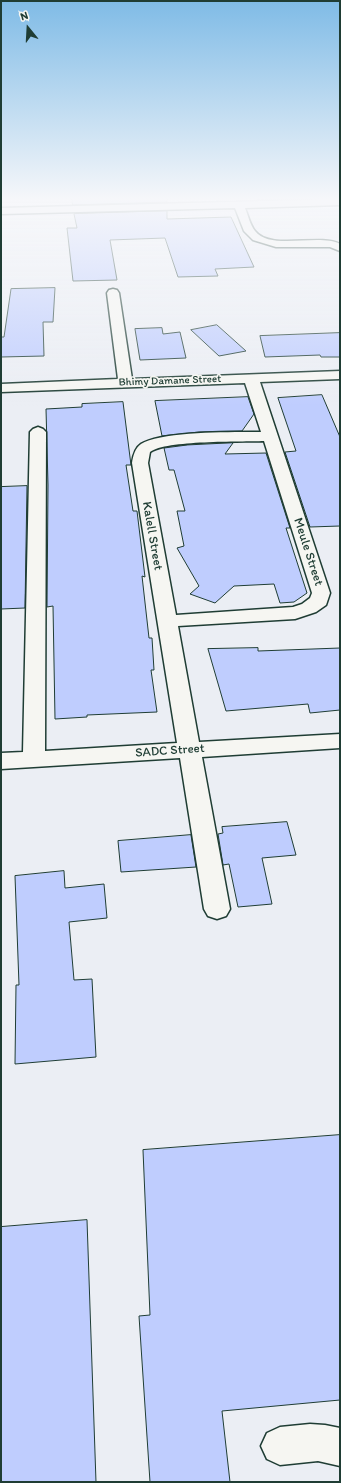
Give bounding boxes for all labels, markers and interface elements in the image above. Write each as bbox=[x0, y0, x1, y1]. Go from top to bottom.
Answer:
north arrow bbox=[8, 8, 48, 48]
text: N bbox=[19, 9, 30, 23]
street label: Bhimy Damane Street bbox=[118, 373, 222, 389]
street label: Kalell Street bbox=[138, 500, 166, 572]
street label: Meule Street bbox=[290, 516, 326, 588]
street label: SADC Street bbox=[135, 741, 205, 761]

